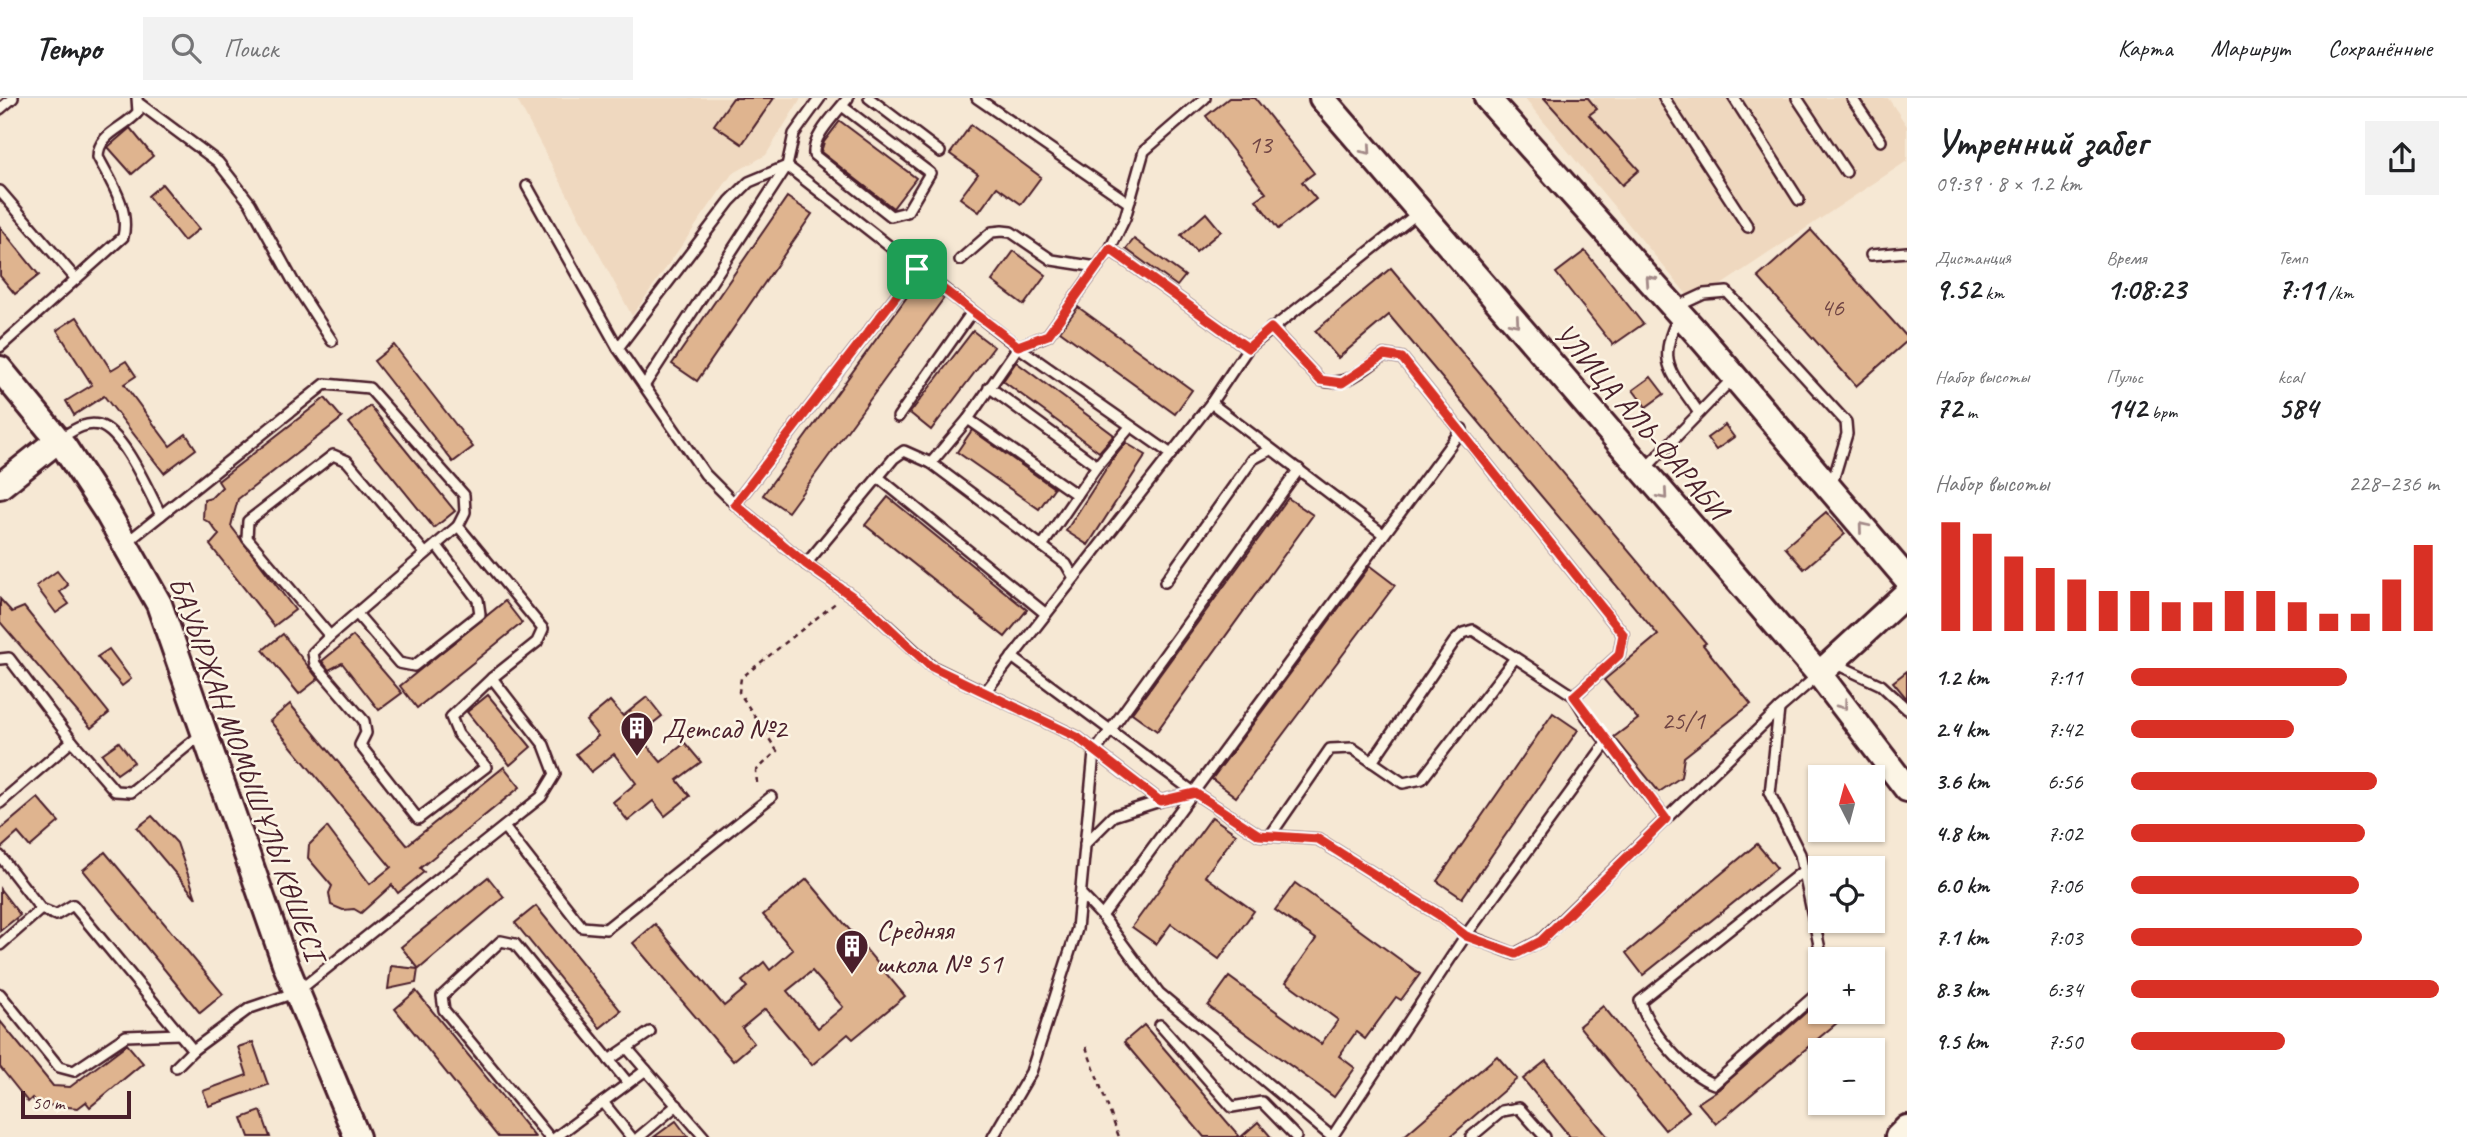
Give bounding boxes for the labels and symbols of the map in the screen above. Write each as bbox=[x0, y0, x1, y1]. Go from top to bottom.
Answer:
house number: 13 bbox=[1248, 128, 1274, 161]
one-way arrow bbox=[1359, 141, 1371, 154]
pin bbox=[887, 239, 947, 299]
one-way arrow bbox=[1646, 276, 1659, 289]
house number: 46 bbox=[1820, 291, 1845, 324]
one-way arrow bbox=[1507, 314, 1519, 327]
street label: УЛИЦА АЛЬ-ФАРАБИ bbox=[1545, 315, 1740, 531]
one-way arrow bbox=[1655, 487, 1667, 500]
one-way arrow bbox=[1859, 522, 1871, 535]
street label: БАУЫРЖАН МОМЫШҰЛЫ КӨШЕСІ bbox=[160, 571, 337, 971]
one-way arrow bbox=[1834, 698, 1847, 710]
house number: 25/1 bbox=[1661, 704, 1706, 737]
building icon: Детсад №2 bbox=[618, 709, 656, 758]
place label: Детсад №2 bbox=[662, 709, 789, 747]
north arrow bbox=[1808, 765, 1885, 842]
place label: Средняя школа № 51 bbox=[876, 910, 1004, 982]
building icon: Средняя школа № 51 bbox=[833, 927, 871, 976]
scale bar bbox=[21, 1088, 131, 1120]

